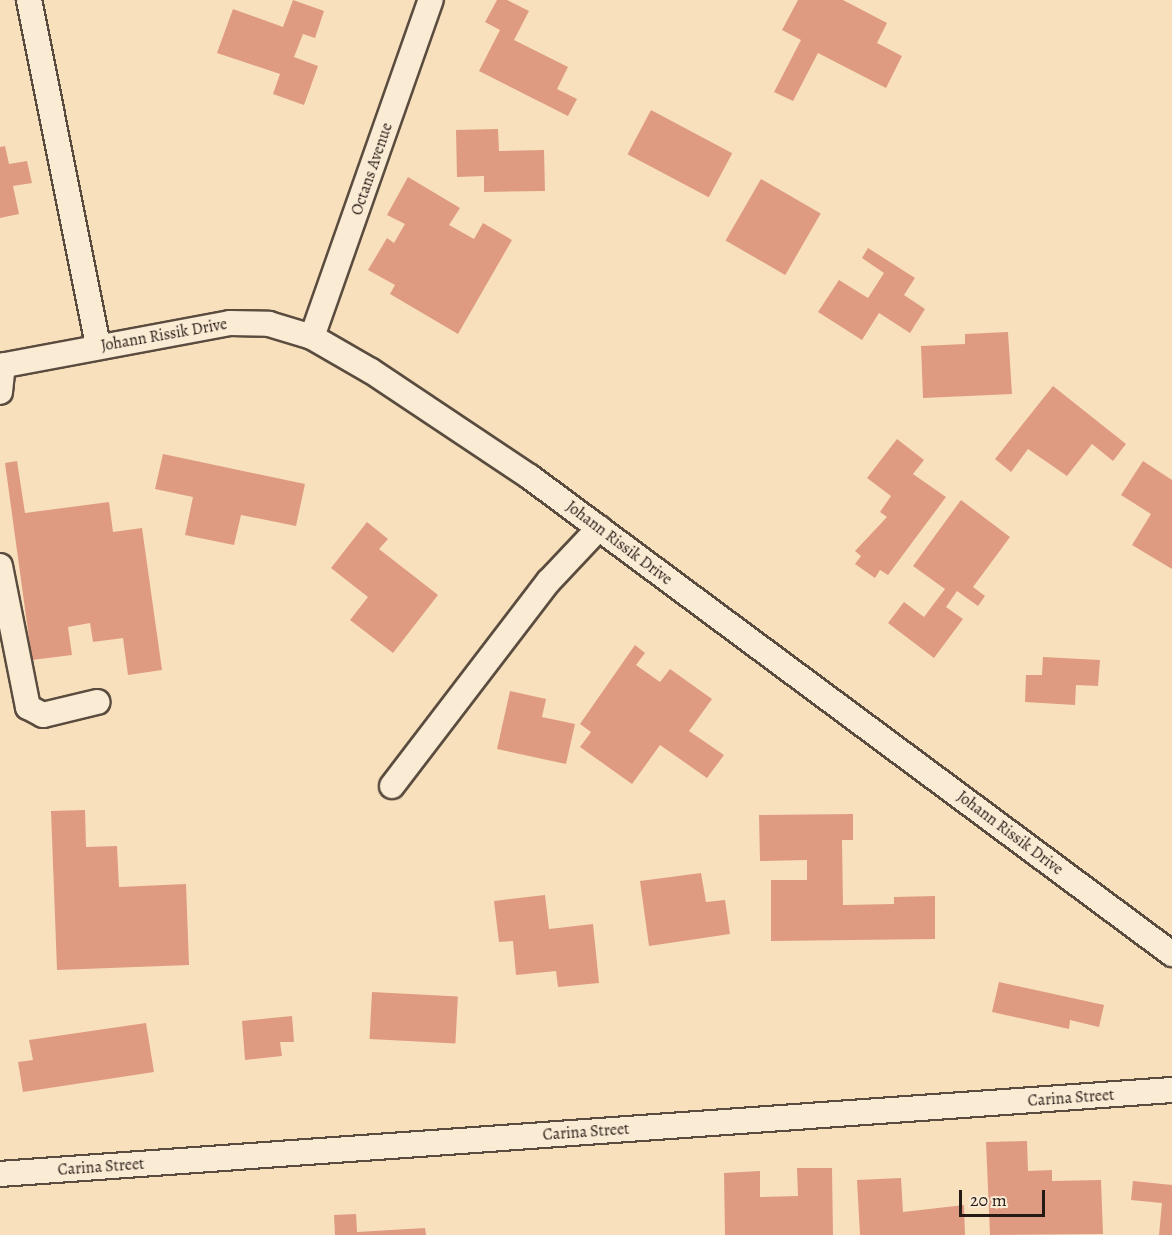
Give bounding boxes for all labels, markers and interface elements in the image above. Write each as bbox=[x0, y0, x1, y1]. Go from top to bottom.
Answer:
street label: Octans Avenue bbox=[347, 120, 397, 218]
street label: Johann Rissik Drive bbox=[99, 314, 229, 356]
street label: Johann Rissik Drive bbox=[562, 497, 676, 589]
street label: Johann Rissik Drive bbox=[953, 787, 1067, 879]
street label: Carina Street bbox=[1027, 1085, 1115, 1111]
street label: Carina Street bbox=[542, 1119, 630, 1145]
street label: Carina Street bbox=[57, 1154, 145, 1180]
scale bar bbox=[962, 1178, 1048, 1216]
text: 20 m bbox=[970, 1188, 1007, 1212]

